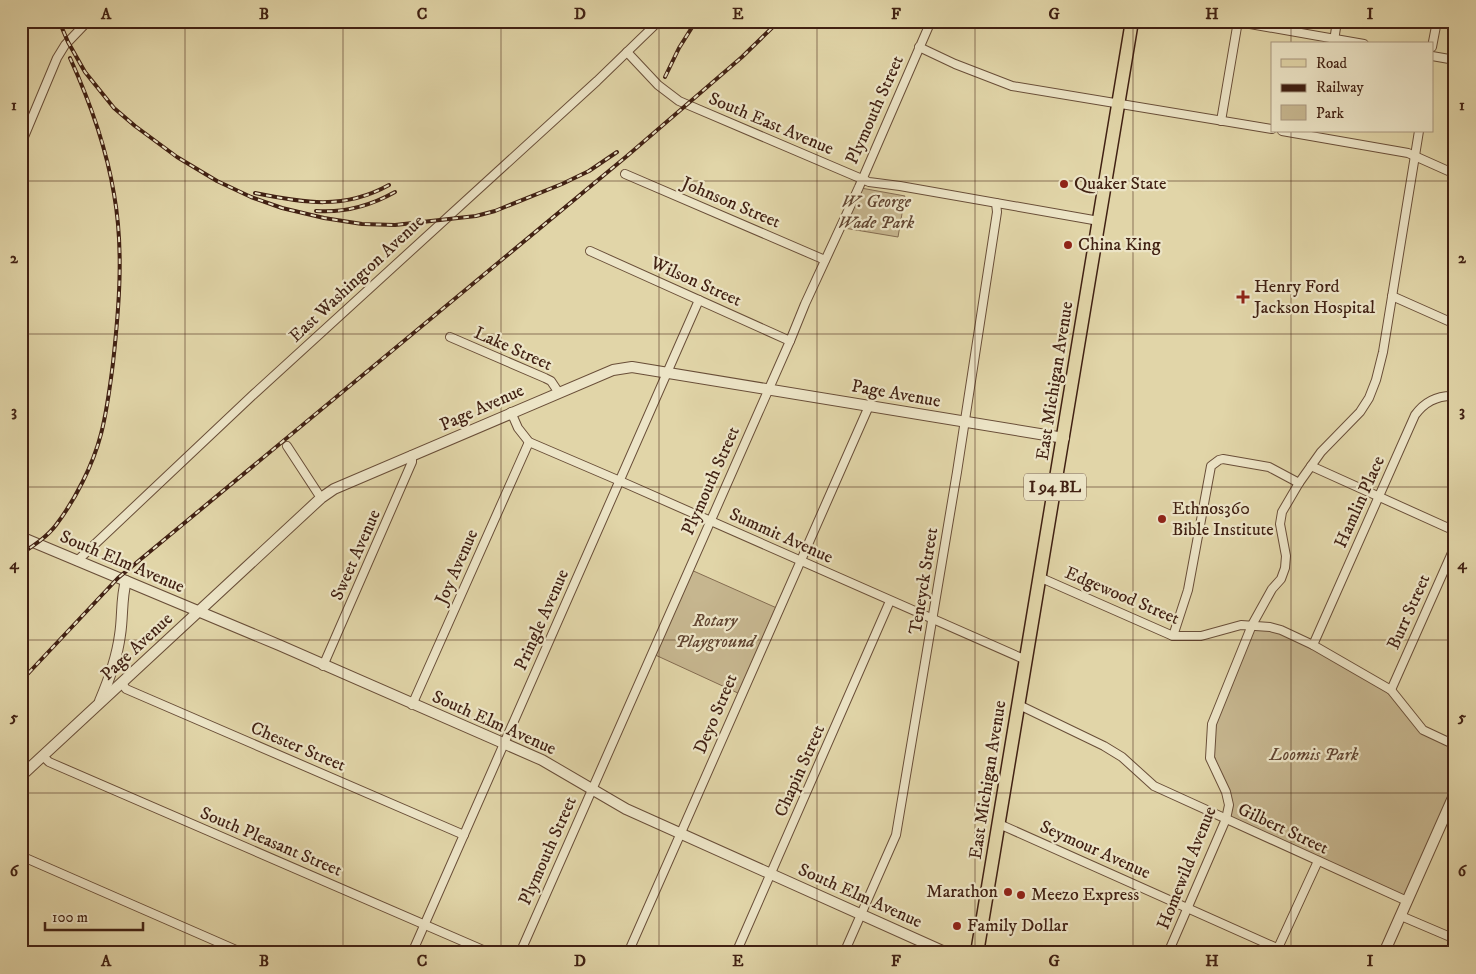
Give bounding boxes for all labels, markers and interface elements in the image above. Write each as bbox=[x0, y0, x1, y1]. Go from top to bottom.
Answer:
text: A bbox=[100, 4, 112, 24]
text: B bbox=[259, 4, 269, 24]
text: C bbox=[417, 4, 427, 24]
text: D bbox=[574, 4, 586, 24]
text: E bbox=[732, 4, 744, 24]
text: F bbox=[891, 4, 901, 24]
text: G bbox=[1048, 4, 1060, 24]
text: H bbox=[1205, 4, 1219, 24]
text: I bbox=[1367, 4, 1374, 24]
legend bbox=[1271, 42, 1434, 132]
street label: Plymouth Street bbox=[841, 52, 909, 168]
text: Road bbox=[1316, 54, 1348, 73]
text: Railway bbox=[1316, 78, 1364, 97]
street label: South East Avenue bbox=[705, 88, 837, 160]
text: 1 bbox=[11, 95, 17, 115]
text: 1 bbox=[1459, 95, 1465, 115]
text: Park bbox=[1316, 104, 1345, 123]
street label: Johnson Street bbox=[677, 172, 784, 234]
place label: Quaker State bbox=[1074, 173, 1167, 195]
marker: Quaker State bbox=[1058, 178, 1070, 190]
park label: W. George Wade Park bbox=[838, 191, 915, 234]
street label: East Washington Avenue bbox=[285, 211, 429, 347]
place label: China King bbox=[1078, 234, 1161, 256]
marker: China King bbox=[1062, 239, 1074, 251]
text: 2 bbox=[10, 248, 19, 268]
text: 2 bbox=[1458, 248, 1467, 268]
street label: Wilson Street bbox=[646, 252, 745, 312]
place label: Henry Ford Jackson Hospital bbox=[1252, 276, 1376, 319]
marker: Henry Ford Jackson Hospital bbox=[1236, 290, 1250, 304]
street label: East Michigan Avenue bbox=[1032, 300, 1078, 462]
street label: Lake Street bbox=[470, 322, 556, 376]
street label: Page Avenue bbox=[850, 375, 942, 413]
street label: Page Avenue bbox=[436, 380, 528, 436]
text: 3 bbox=[11, 401, 17, 421]
text: 3 bbox=[1459, 401, 1465, 421]
street label: Plymouth Street bbox=[677, 423, 745, 539]
street label: Hamlin Place bbox=[1330, 453, 1390, 551]
road number: I 94 BL bbox=[1024, 474, 1086, 501]
place label: Ethnos360 Bible Institute bbox=[1172, 498, 1274, 541]
street label: Summit Avenue bbox=[726, 503, 836, 569]
street label: Sweet Avenue bbox=[326, 506, 386, 604]
marker: Ethnos360 Bible Institute bbox=[1156, 513, 1168, 525]
street label: South Elm Avenue bbox=[56, 526, 188, 598]
street label: Joy Avenue bbox=[430, 526, 483, 610]
street label: Teneyck Street bbox=[905, 526, 943, 636]
text: 4 bbox=[8, 554, 19, 574]
text: 4 bbox=[1456, 554, 1467, 574]
street label: Edgewood Street bbox=[1061, 562, 1183, 630]
street label: Pringle Avenue bbox=[510, 566, 574, 674]
street label: Burr Street bbox=[1383, 571, 1435, 653]
street label: Page Avenue bbox=[97, 608, 177, 686]
park label: Rotary Playground bbox=[675, 610, 757, 653]
street label: Deyo Street bbox=[689, 671, 743, 757]
street label: South Elm Avenue bbox=[429, 686, 559, 760]
street label: East Michigan Avenue bbox=[965, 699, 1011, 861]
text: 5 bbox=[9, 707, 18, 727]
text: 5 bbox=[1457, 707, 1466, 727]
street label: Chester Street bbox=[247, 717, 349, 777]
street label: Chapin Street bbox=[770, 721, 830, 821]
park label: Loomis Park bbox=[1269, 744, 1359, 766]
street label: Plymouth Street bbox=[514, 793, 582, 909]
street label: Gilbert Street bbox=[1234, 798, 1332, 860]
street label: South Pleasant Street bbox=[197, 802, 345, 882]
street label: Homewild Avenue bbox=[1152, 803, 1222, 933]
street label: Seymour Avenue bbox=[1036, 816, 1154, 884]
street label: South Elm Avenue bbox=[795, 859, 925, 933]
text: 6 bbox=[10, 861, 20, 881]
text: 6 bbox=[1458, 861, 1468, 881]
place label: Marathon bbox=[926, 881, 999, 903]
place label: Meezo Express bbox=[1031, 884, 1139, 906]
marker: Marathon bbox=[1002, 886, 1014, 898]
marker: Meezo Express bbox=[1015, 889, 1027, 901]
scale bar bbox=[45, 899, 142, 931]
text: 100 m bbox=[52, 908, 88, 927]
place label: Family Dollar bbox=[967, 915, 1068, 937]
marker: Family Dollar bbox=[951, 920, 963, 932]
text: A bbox=[100, 951, 112, 971]
text: B bbox=[259, 951, 269, 971]
text: C bbox=[417, 951, 427, 971]
text: D bbox=[574, 951, 586, 971]
text: E bbox=[732, 951, 744, 971]
text: F bbox=[891, 951, 901, 971]
text: G bbox=[1048, 951, 1060, 971]
text: H bbox=[1205, 951, 1219, 971]
text: I bbox=[1367, 951, 1374, 971]

